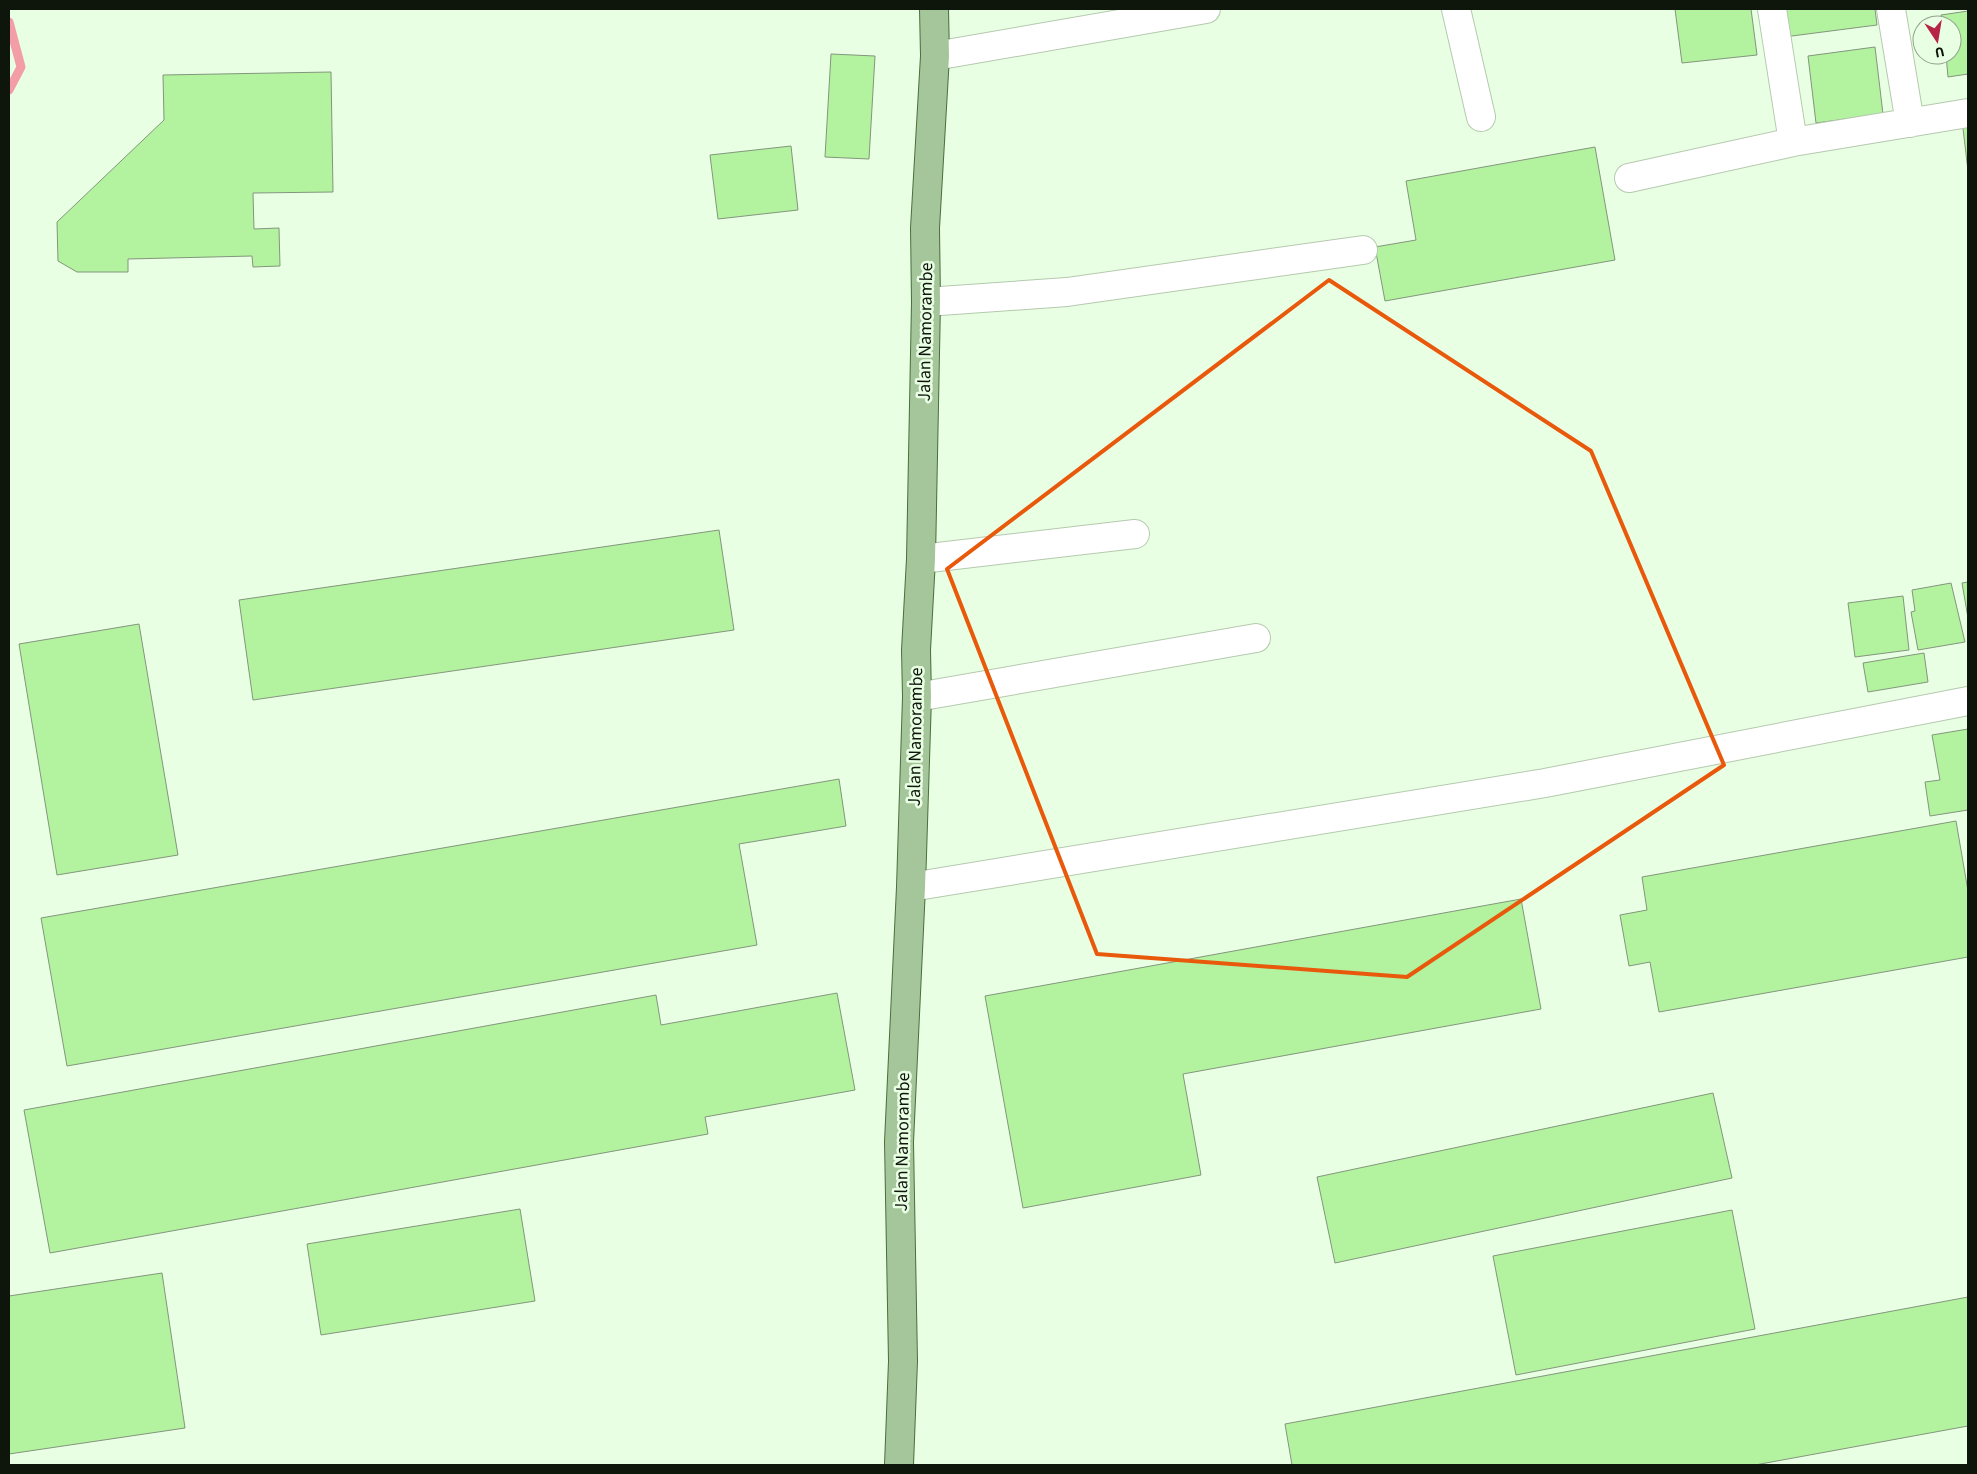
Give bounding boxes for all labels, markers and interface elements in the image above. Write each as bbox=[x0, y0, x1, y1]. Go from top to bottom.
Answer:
north arrow bbox=[1912, 15, 1962, 65]
text: U bbox=[1933, 41, 1946, 62]
street label: Jalan Namorambe bbox=[912, 262, 939, 402]
street label: Jalan Namorambe bbox=[902, 667, 929, 807]
street label: Jalan Namorambe bbox=[889, 1072, 916, 1212]

